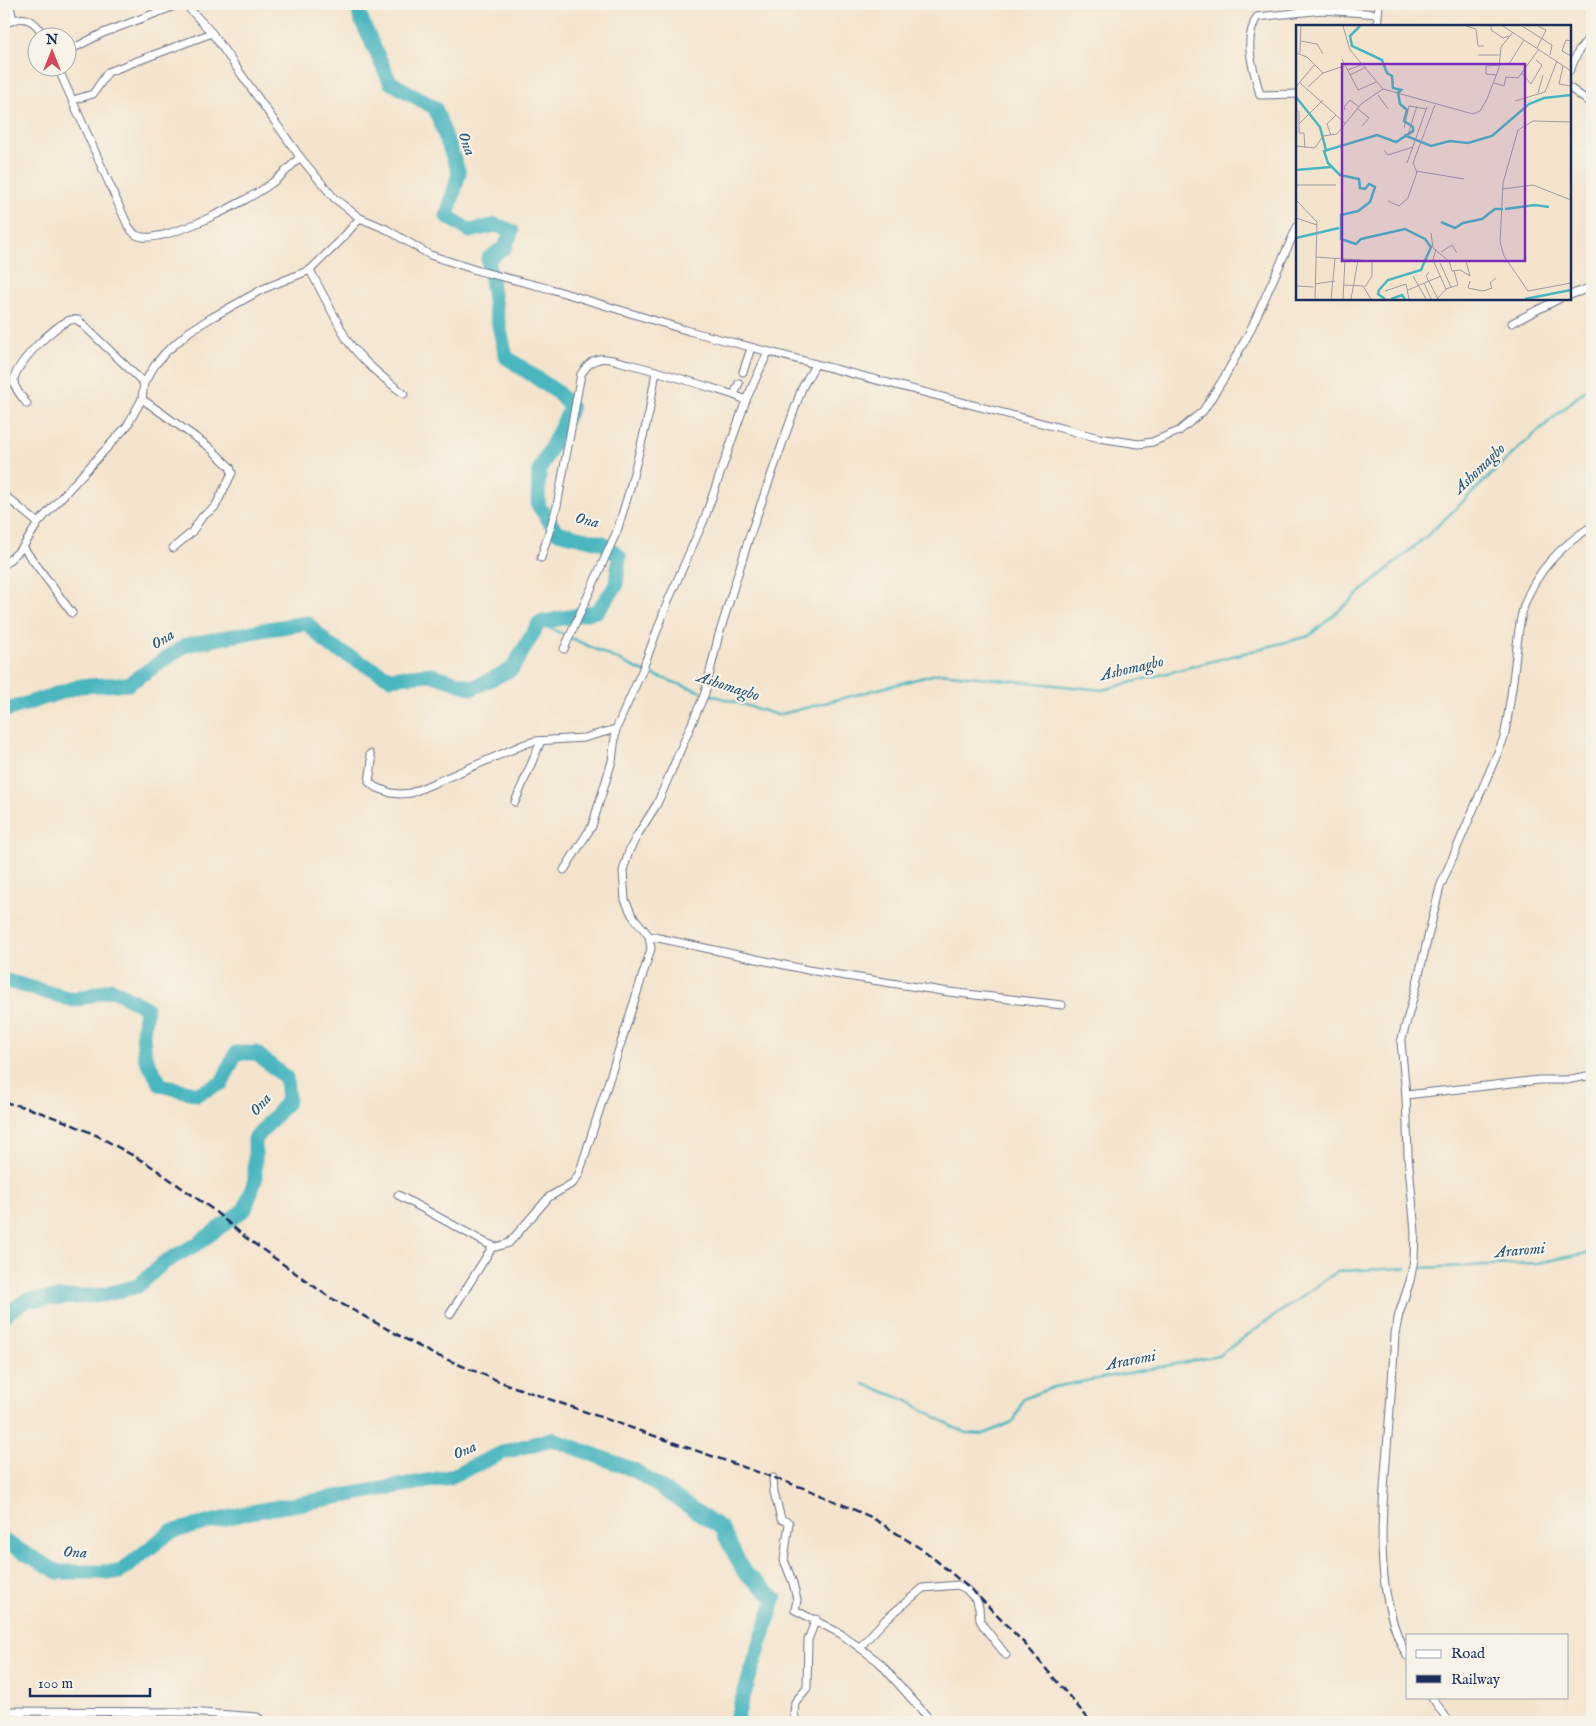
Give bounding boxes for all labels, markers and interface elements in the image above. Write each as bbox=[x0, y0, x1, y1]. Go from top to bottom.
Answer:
inset map bbox=[1296, 25, 1571, 300]
north arrow bbox=[28, 28, 78, 78]
text: N bbox=[45, 31, 58, 49]
water label: Ona bbox=[452, 129, 480, 159]
water label: Ashomagbo bbox=[1448, 439, 1510, 500]
water label: Ona bbox=[573, 508, 601, 534]
water label: Ona bbox=[147, 625, 179, 655]
water label: Ashomagbo bbox=[1096, 652, 1166, 686]
water label: Ashomagbo bbox=[692, 667, 762, 707]
water label: Ona bbox=[246, 1089, 276, 1121]
water label: Araromi bbox=[1492, 1239, 1547, 1263]
water label: Araromi bbox=[1102, 1346, 1159, 1376]
water label: Ona bbox=[450, 1437, 480, 1465]
water label: Ona bbox=[62, 1542, 88, 1564]
legend bbox=[1406, 1634, 1568, 1698]
text: Road bbox=[1451, 1644, 1486, 1663]
scale bar bbox=[30, 1666, 150, 1698]
text: Railway bbox=[1451, 1670, 1501, 1689]
text: 100 m bbox=[38, 1674, 74, 1693]

